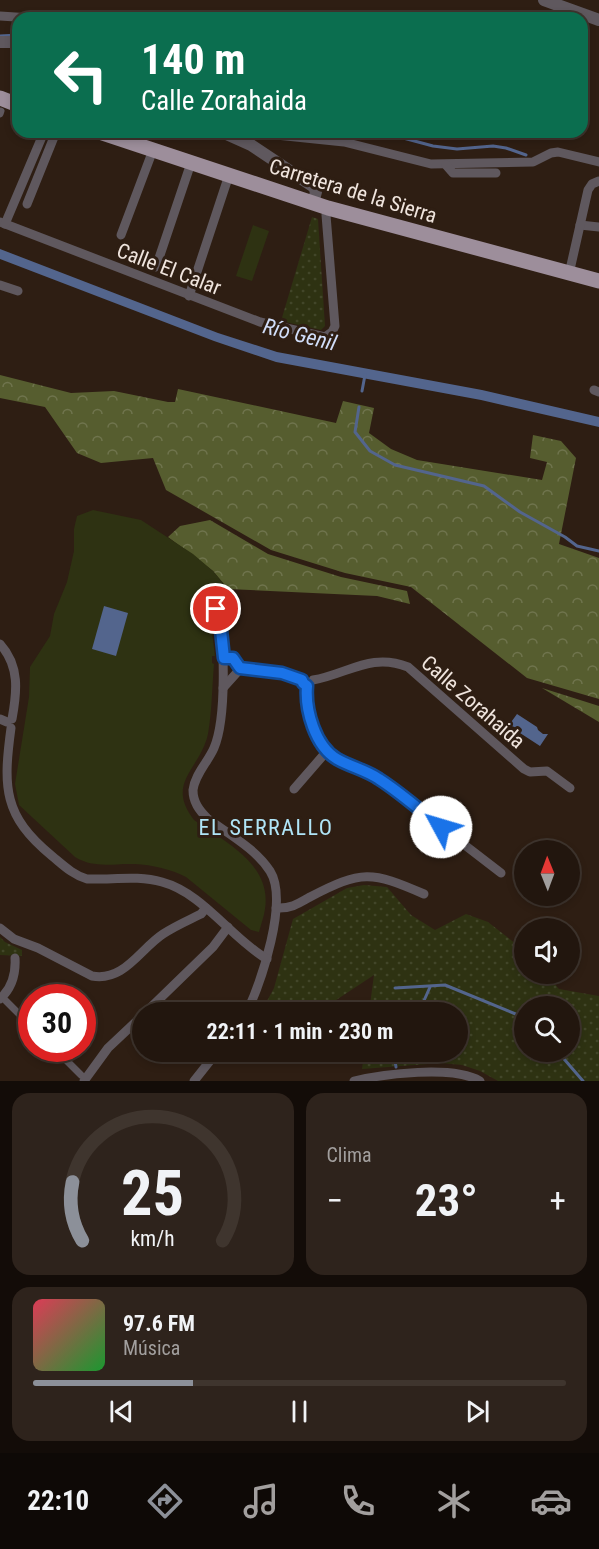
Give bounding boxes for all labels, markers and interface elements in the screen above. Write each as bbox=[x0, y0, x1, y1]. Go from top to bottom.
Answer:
text: 140 m bbox=[141, 35, 246, 84]
icon: left bbox=[42, 36, 120, 114]
text: Calle Zorahaida bbox=[141, 85, 307, 117]
street label: Carretera de la Sierra bbox=[266, 154, 440, 228]
street label: Calle El Calar bbox=[114, 238, 224, 300]
water label: Río Genil bbox=[261, 313, 340, 356]
pin bbox=[190, 583, 241, 634]
icon: arrive bbox=[199, 592, 232, 625]
street label: Calle Zorahaida bbox=[416, 651, 530, 753]
position arrow bbox=[409, 795, 473, 859]
district label: EL SERRALLO bbox=[199, 815, 333, 840]
north arrow bbox=[514, 840, 580, 906]
map controls bbox=[514, 840, 580, 1062]
button: sound bbox=[514, 918, 580, 984]
speed limit sign: 30 bbox=[18, 984, 96, 1062]
button: search bbox=[514, 996, 580, 1062]
text: 22:11 · 1 min · 230 m bbox=[207, 1019, 393, 1044]
text: Clima bbox=[327, 1143, 372, 1167]
text: 25 bbox=[121, 1157, 184, 1230]
text: 23° bbox=[415, 1174, 478, 1227]
text: − bbox=[327, 1181, 343, 1220]
text: + bbox=[550, 1181, 566, 1220]
text: km/h bbox=[131, 1226, 175, 1251]
text: 97.6 FM bbox=[123, 1311, 195, 1336]
text: Música bbox=[123, 1336, 180, 1360]
icon: previous bbox=[105, 1395, 138, 1428]
icon: pause bbox=[283, 1395, 316, 1428]
icon: next bbox=[461, 1395, 494, 1428]
icon: directions bbox=[144, 1480, 186, 1522]
icon: music bbox=[240, 1480, 282, 1522]
icon: phone bbox=[337, 1480, 379, 1522]
icon: climate bbox=[433, 1480, 475, 1522]
icon: car bbox=[530, 1480, 572, 1522]
text: 22:10 bbox=[27, 1485, 89, 1517]

